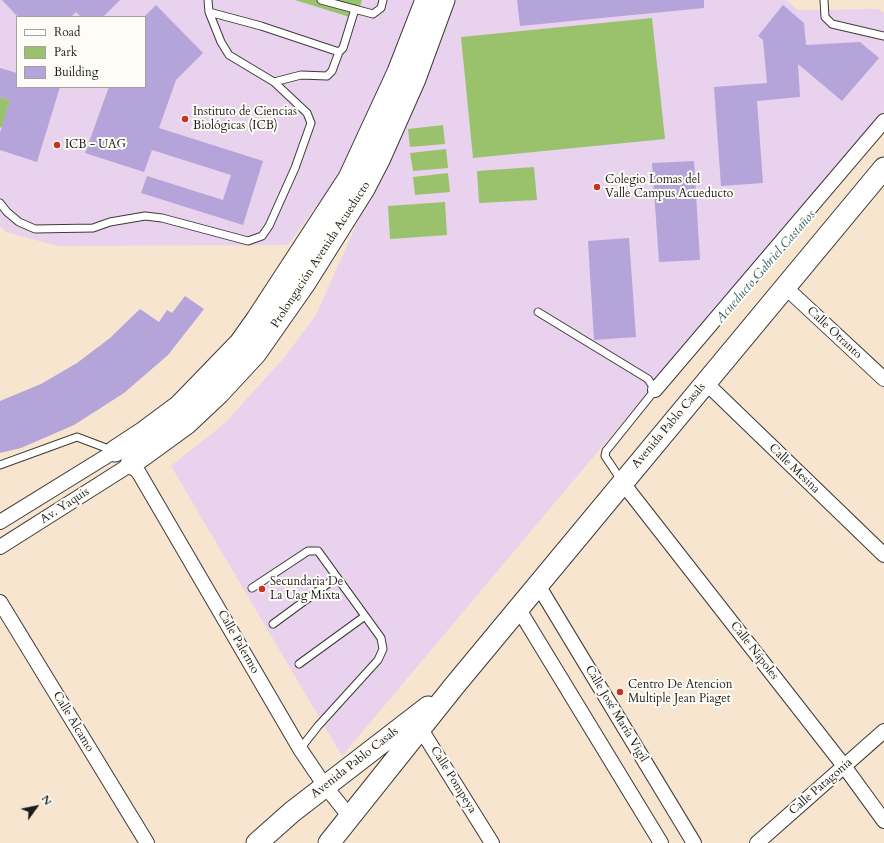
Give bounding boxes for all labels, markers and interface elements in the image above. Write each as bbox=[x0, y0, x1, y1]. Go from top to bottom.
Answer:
legend bbox=[16, 16, 146, 88]
text: Road bbox=[54, 24, 80, 40]
text: Park bbox=[54, 44, 77, 60]
text: Building bbox=[54, 64, 98, 80]
place label: Instituto de Ciencias Biológicas (ICB) bbox=[193, 105, 297, 133]
marker: Instituto de Ciencias Biológicas (ICB) bbox=[180, 114, 190, 124]
place label: ICB - UAG bbox=[65, 138, 126, 152]
marker: ICB - UAG bbox=[52, 140, 62, 150]
place label: Colegio Lomas del Valle Campus Acueducto bbox=[605, 173, 733, 201]
street label: Prolongación Avenida Acueducto bbox=[268, 179, 374, 331]
marker: Colegio Lomas del Valle Campus Acueducto bbox=[592, 182, 602, 192]
water label: Acueducto Gabriel Castaños bbox=[713, 207, 819, 327]
street label: Calle Otranto bbox=[804, 304, 864, 362]
street label: Avenida Pablo Casals bbox=[629, 380, 709, 472]
street label: Calle Mesina bbox=[766, 441, 822, 497]
street label: Av. Yaquis bbox=[38, 485, 92, 527]
place label: Secundaria De La Uag Mixta bbox=[270, 575, 343, 603]
marker: Secundaria De La Uag Mixta bbox=[257, 584, 267, 594]
street label: Calle Palermo bbox=[214, 608, 262, 676]
street label: Calle Nápoles bbox=[727, 619, 781, 683]
street label: Calle José María Vigil bbox=[581, 663, 651, 765]
place label: Centro De Atencion Multiple Jean Piaget bbox=[628, 678, 732, 706]
marker: Centro De Atencion Multiple Jean Piaget bbox=[615, 687, 625, 697]
street label: Calle Alcamo bbox=[49, 689, 97, 755]
street label: Avenida Pablo Casals bbox=[308, 724, 402, 802]
street label: Calle Pompeya bbox=[427, 744, 479, 816]
street label: Calle Patagonia bbox=[786, 756, 856, 818]
north arrow bbox=[16, 787, 56, 827]
text: N bbox=[38, 792, 55, 808]

